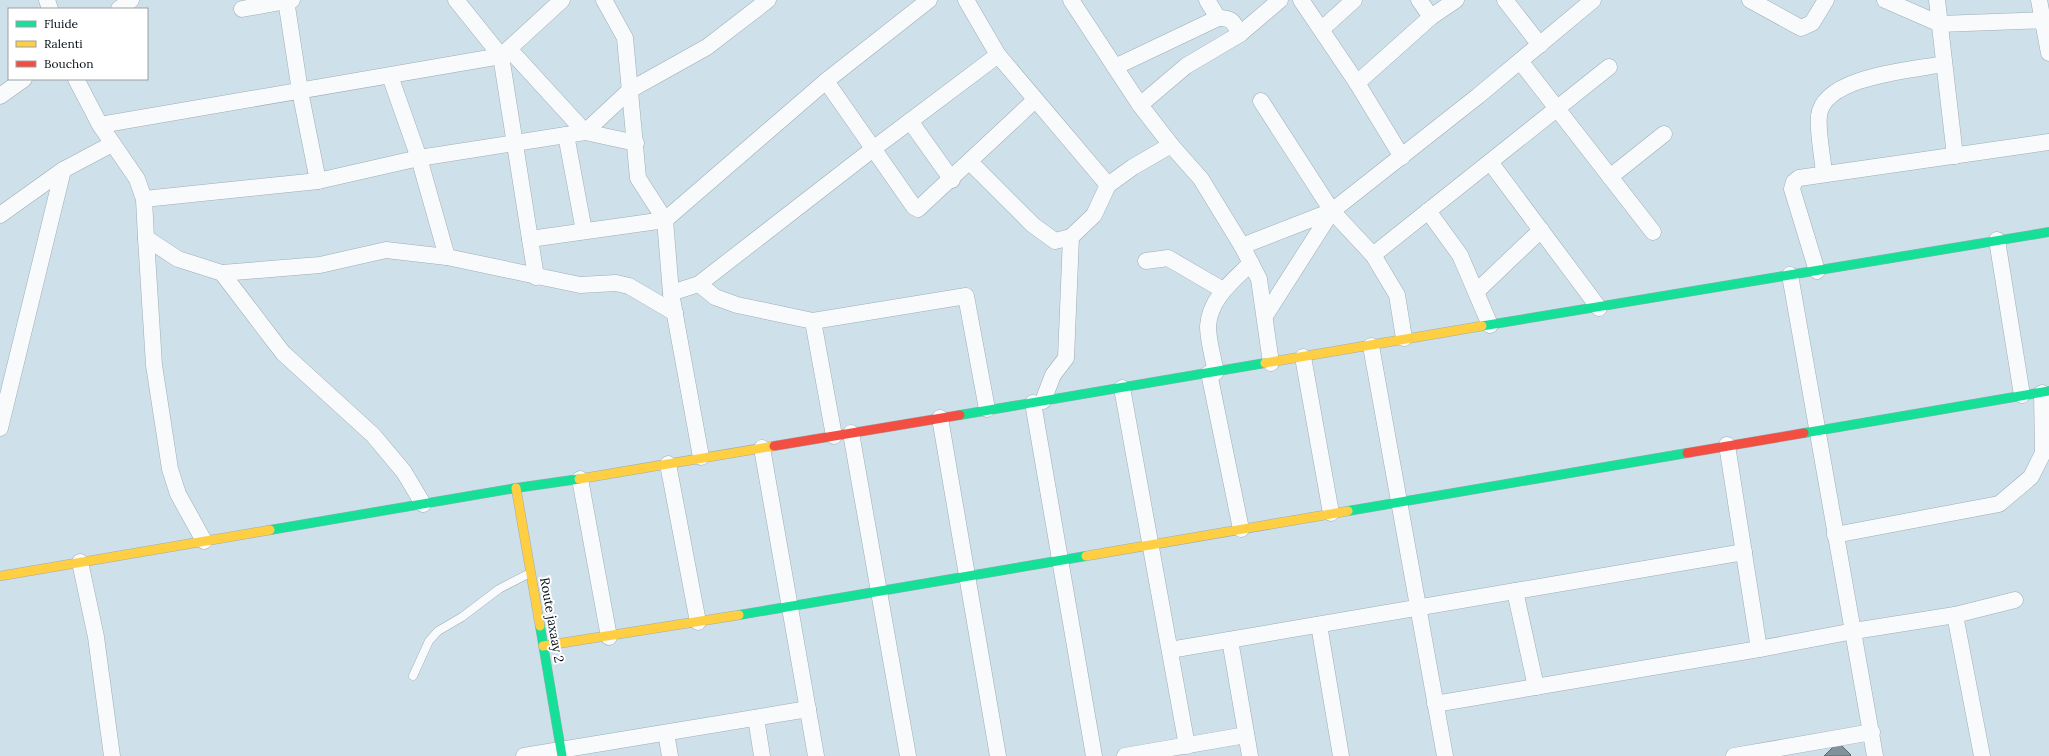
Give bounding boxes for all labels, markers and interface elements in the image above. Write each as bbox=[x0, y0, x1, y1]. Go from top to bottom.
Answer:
legend bbox=[8, 8, 148, 80]
text: Fluide bbox=[44, 16, 79, 31]
text: Ralenti bbox=[44, 36, 83, 51]
text: Bouchon bbox=[44, 56, 94, 71]
street label: Route jaxaay 2 bbox=[536, 576, 568, 664]

